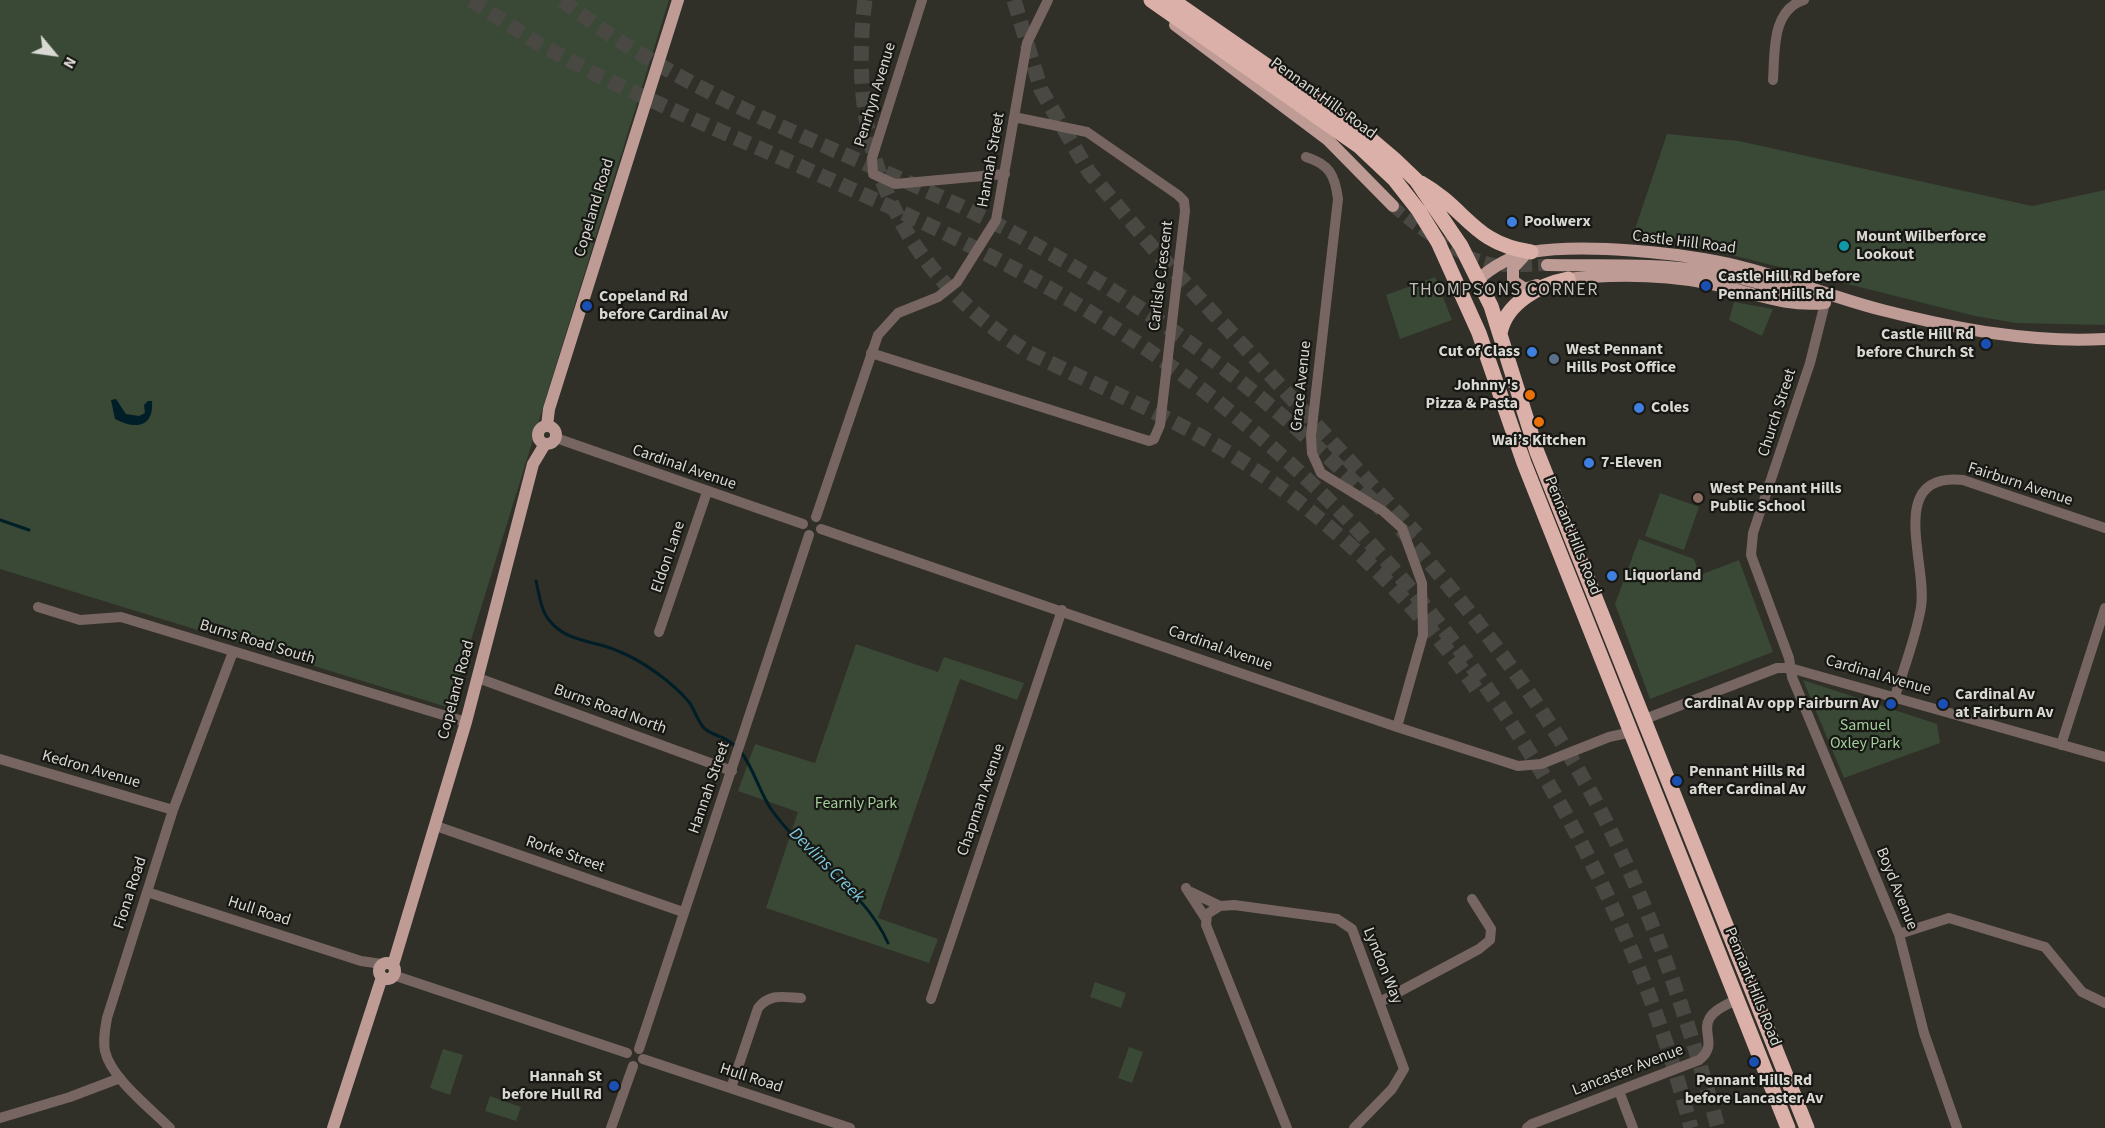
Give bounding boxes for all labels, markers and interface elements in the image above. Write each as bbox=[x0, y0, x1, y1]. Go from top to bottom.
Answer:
north arrow bbox=[24, 24, 84, 84]
street label: Penrhyn Avenue bbox=[851, 40, 901, 150]
text: N bbox=[58, 53, 82, 73]
street label: Pennant Hills Road bbox=[1266, 54, 1380, 144]
street label: Hannah Street bbox=[974, 111, 1010, 209]
street label: Copeland Road bbox=[571, 156, 619, 260]
place label: Poolwerx bbox=[1524, 212, 1591, 232]
marker: Poolwerx bbox=[1505, 215, 1519, 229]
street label: Carlisle Crescent bbox=[1146, 220, 1178, 332]
street label: Castle Hill Road bbox=[1631, 227, 1737, 259]
place label: Mount Wilberforce Lookout bbox=[1856, 227, 1986, 265]
marker: Mount Wilberforce Lookout bbox=[1837, 239, 1851, 253]
place label: Castle Hill Rd before Pennant Hills Rd bbox=[1718, 267, 1860, 305]
marker: Castle Hill Rd before Pennant Hills Rd bbox=[1699, 279, 1713, 293]
district label: THOMPSONS CORNER bbox=[1409, 280, 1599, 302]
place label: Copeland Rd before Cardinal Av bbox=[599, 287, 728, 325]
marker: Copeland Rd before Cardinal Av bbox=[580, 299, 594, 313]
place label: Castle Hill Rd before Church St bbox=[1857, 325, 1974, 363]
marker: Castle Hill Rd before Church St bbox=[1979, 337, 1993, 351]
street label: Grace Avenue bbox=[1288, 340, 1316, 432]
place label: West Pennant Hills Post Office bbox=[1566, 340, 1676, 378]
place label: Cut of Class bbox=[1438, 342, 1520, 362]
marker: Cut of Class bbox=[1525, 345, 1539, 359]
marker: West Pennant Hills Post Office bbox=[1547, 352, 1561, 366]
street label: Church Street bbox=[1755, 367, 1801, 459]
place label: Johnny's Pizza & Pasta bbox=[1426, 376, 1518, 414]
marker: Johnny's Pizza & Pasta bbox=[1523, 388, 1537, 402]
place label: Coles bbox=[1651, 398, 1689, 418]
marker: Coles bbox=[1632, 401, 1646, 415]
marker: Wai’s Kitchen bbox=[1532, 415, 1546, 429]
place label: Wai’s Kitchen bbox=[1492, 431, 1586, 451]
street label: Cardinal Avenue bbox=[629, 441, 739, 495]
place label: 7-Eleven bbox=[1601, 453, 1662, 473]
marker: 7-Eleven bbox=[1582, 456, 1596, 470]
street label: Fairburn Avenue bbox=[1965, 459, 2075, 511]
street label: Pennant Hills Road bbox=[1539, 474, 1605, 598]
place label: West Pennant Hills Public School bbox=[1710, 479, 1842, 517]
marker: West Pennant Hills Public School bbox=[1691, 491, 1705, 505]
street label: Eldon Lane bbox=[648, 519, 690, 595]
place label: Liquorland bbox=[1624, 566, 1702, 586]
marker: Liquorland bbox=[1605, 569, 1619, 583]
street label: Burns Road South bbox=[197, 616, 317, 670]
street label: Cardinal Avenue bbox=[1165, 622, 1275, 676]
street label: Copeland Road bbox=[435, 638, 479, 742]
street label: Cardinal Avenue bbox=[1823, 652, 1933, 700]
street label: Burns Road North bbox=[551, 681, 669, 739]
place label: Cardinal Av at Fairburn Av bbox=[1955, 685, 2054, 723]
place label: Cardinal Av opp Fairburn Av bbox=[1684, 694, 1879, 714]
marker: Cardinal Av opp Fairburn Av bbox=[1884, 697, 1898, 711]
marker: Cardinal Av at Fairburn Av bbox=[1936, 697, 1950, 711]
park label: Samuel Oxley Park bbox=[1830, 716, 1900, 754]
street label: Hannah Street bbox=[685, 739, 735, 837]
street label: Chapman Avenue bbox=[954, 741, 1010, 859]
street label: Kedron Avenue bbox=[40, 747, 142, 793]
place label: Pennant Hills Rd after Cardinal Av bbox=[1689, 762, 1806, 800]
marker: Pennant Hills Rd after Cardinal Av bbox=[1670, 774, 1684, 788]
park label: Fearnly Park bbox=[815, 794, 897, 814]
water label: Devlins Creek bbox=[784, 824, 868, 908]
street label: Rorke Street bbox=[523, 833, 607, 877]
street label: Boyd Avenue bbox=[1871, 845, 1921, 933]
street label: Fiona Road bbox=[110, 854, 152, 932]
street label: Hull Road bbox=[225, 893, 293, 931]
street label: Lyndon Way bbox=[1358, 925, 1406, 1007]
street label: Pennant Hills Road bbox=[1719, 925, 1785, 1049]
street label: Lancaster Avenue bbox=[1570, 1041, 1686, 1101]
marker: Pennant Hills Rd before Lancaster Av bbox=[1747, 1055, 1761, 1069]
street label: Hull Road bbox=[717, 1060, 785, 1098]
place label: Hannah St before Hull Rd bbox=[502, 1067, 602, 1105]
place label: Pennant Hills Rd before Lancaster Av bbox=[1685, 1071, 1823, 1109]
marker: Hannah St before Hull Rd bbox=[607, 1079, 621, 1093]

